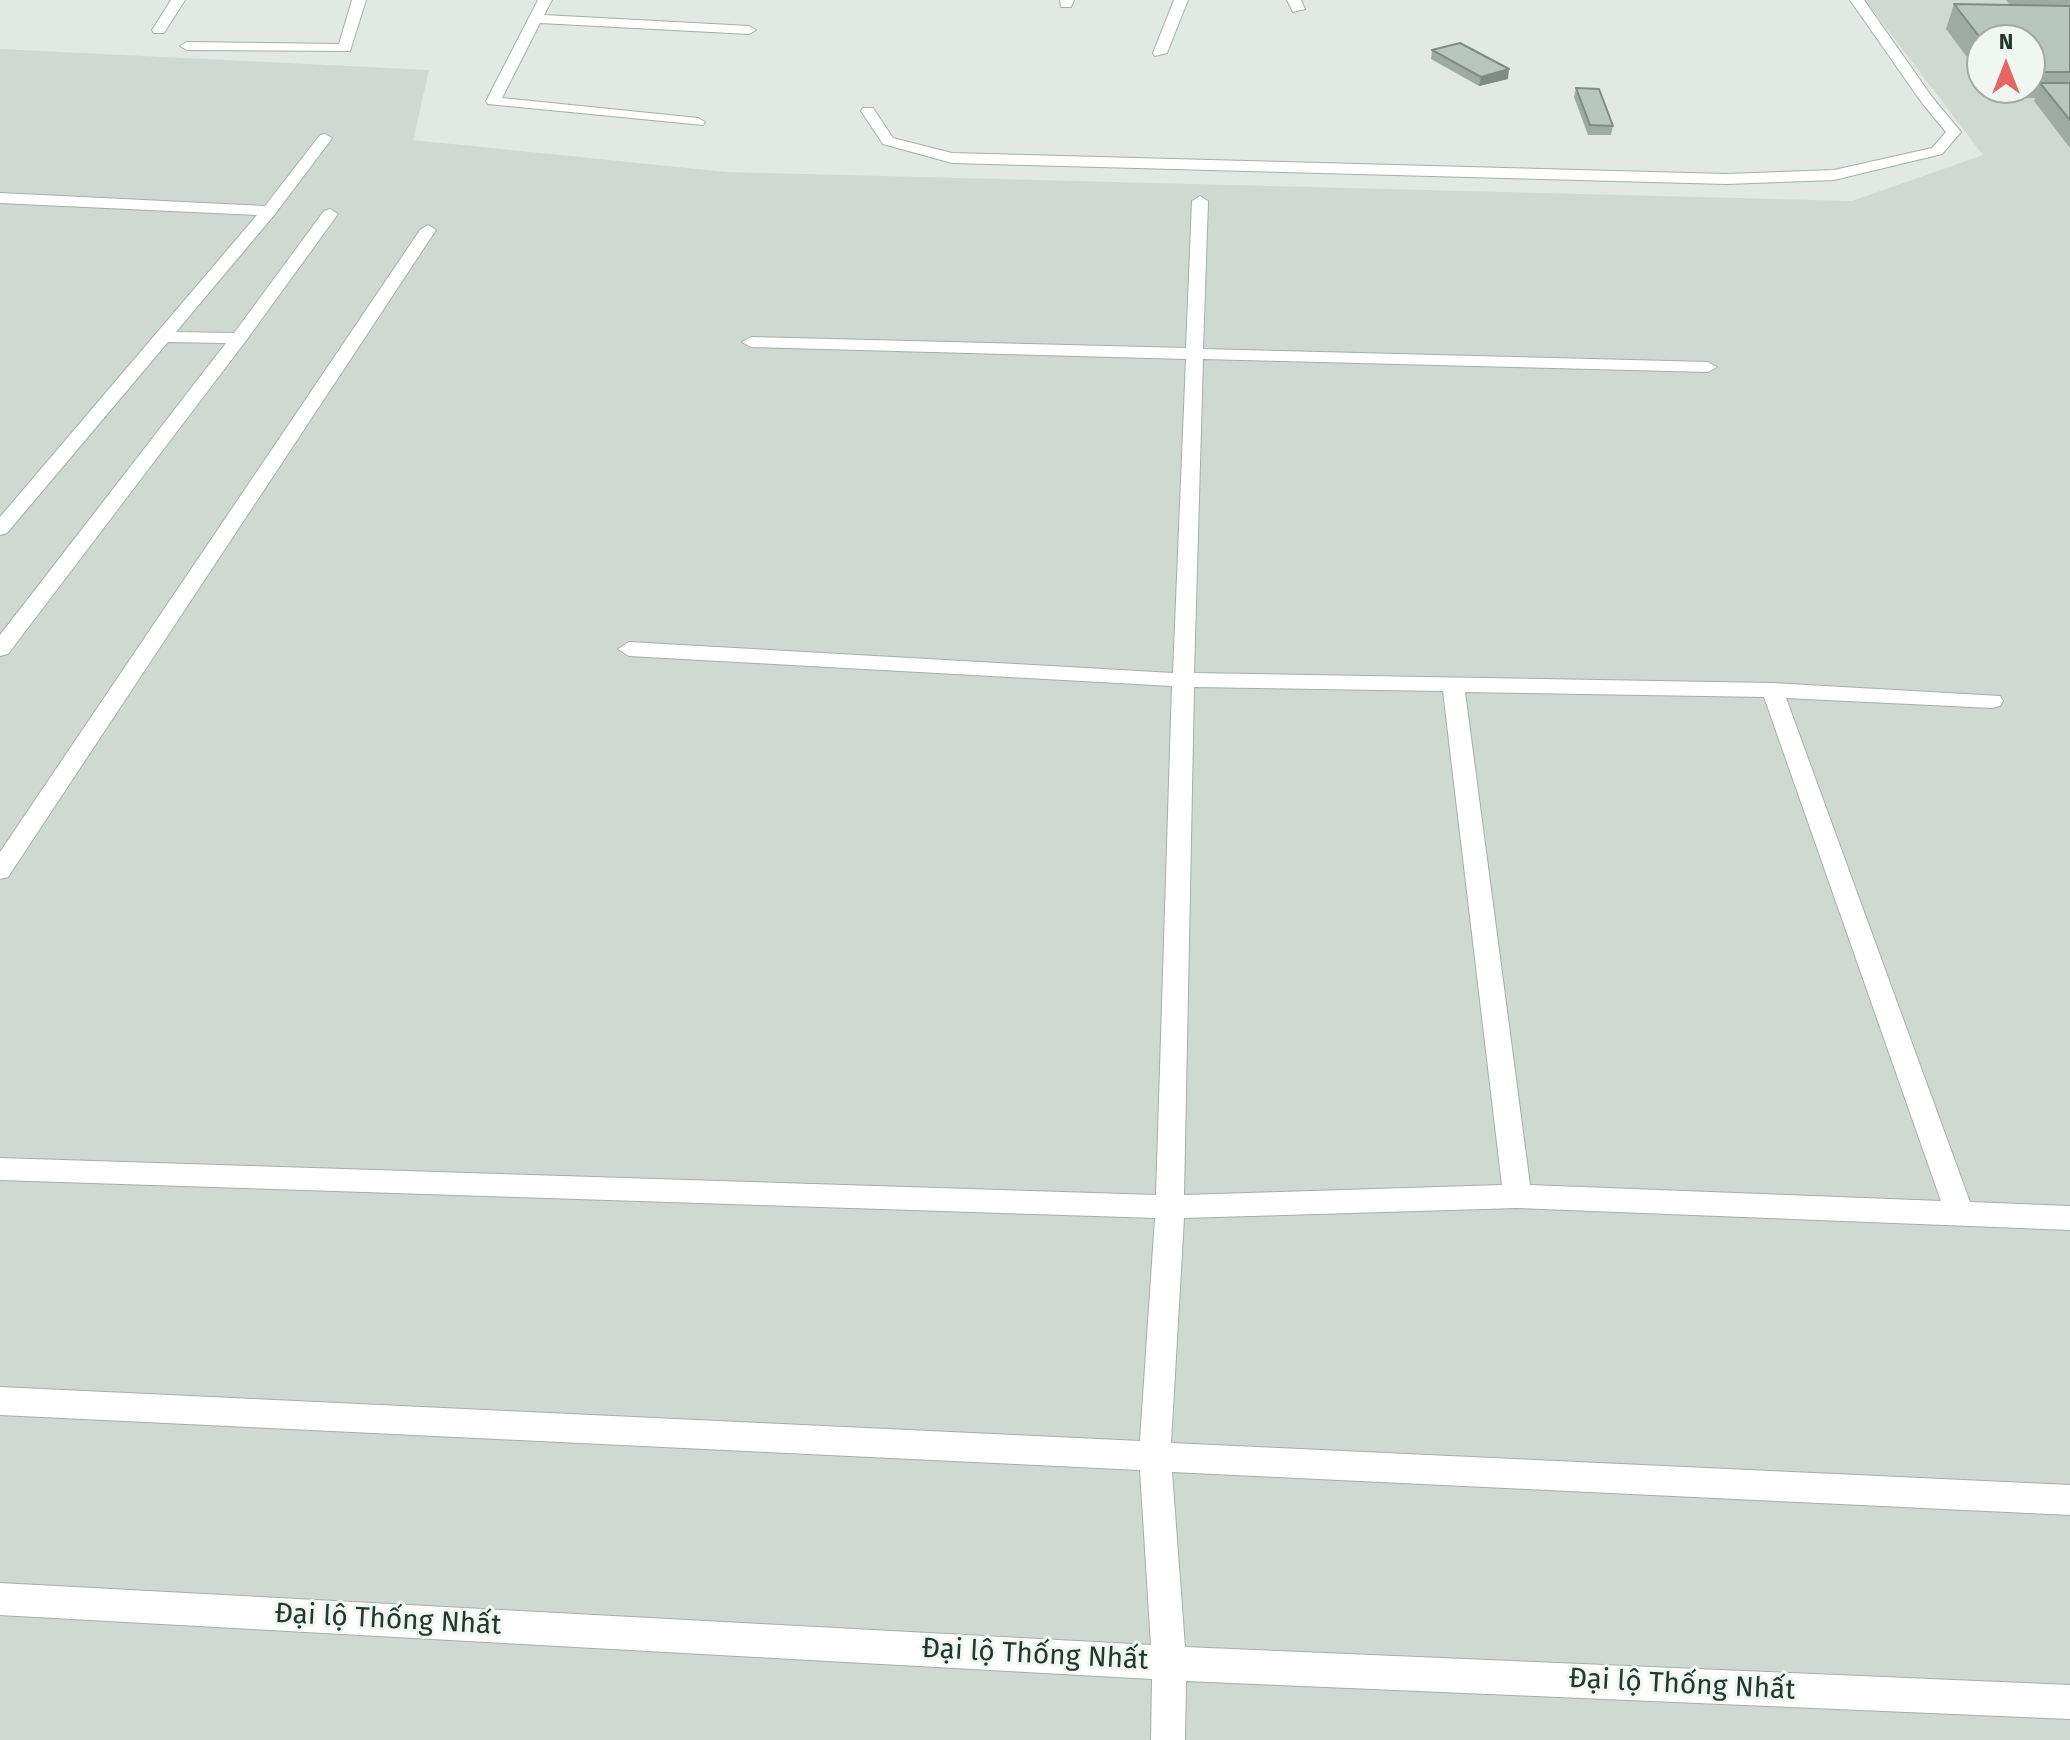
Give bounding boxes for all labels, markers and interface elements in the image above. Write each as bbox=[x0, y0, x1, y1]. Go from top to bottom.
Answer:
north arrow bbox=[1966, 24, 2046, 104]
text: N bbox=[1999, 28, 2013, 55]
street label: Đại lộ Thống Nhất bbox=[274, 1597, 502, 1643]
street label: Đại lộ Thống Nhất bbox=[921, 1632, 1149, 1678]
street label: Đại lộ Thống Nhất bbox=[1568, 1662, 1796, 1708]

